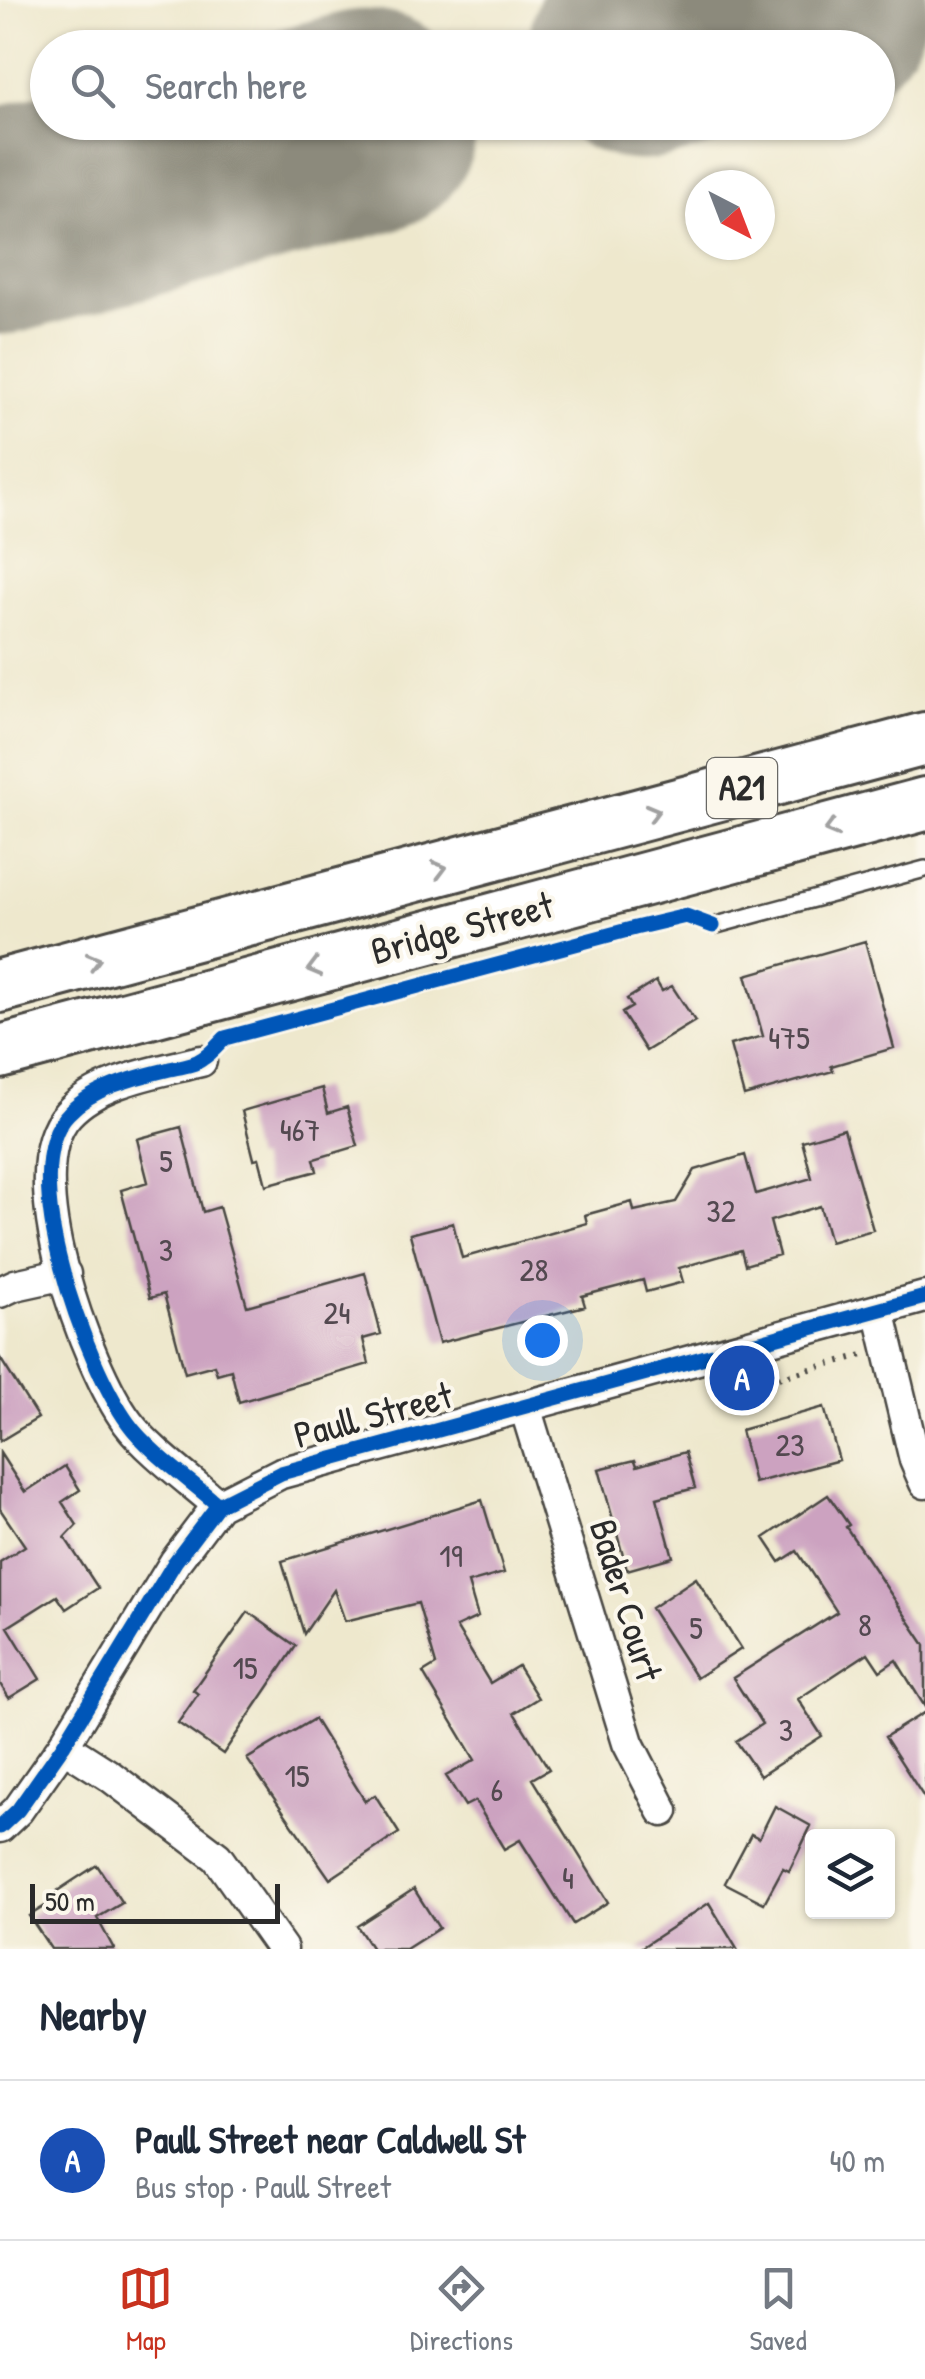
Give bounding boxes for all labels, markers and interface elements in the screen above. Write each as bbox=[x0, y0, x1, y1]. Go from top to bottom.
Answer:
search box bbox=[30, 30, 895, 140]
icon: search bbox=[65, 58, 120, 113]
text: Search here bbox=[145, 59, 307, 111]
north arrow bbox=[685, 170, 775, 260]
road number: A21 bbox=[707, 758, 777, 818]
one-way arrow bbox=[644, 802, 661, 823]
one-way arrow bbox=[823, 818, 840, 839]
one-way arrow bbox=[431, 859, 448, 880]
street label: Bridge Street bbox=[365, 878, 559, 976]
one-way arrow bbox=[85, 951, 102, 972]
one-way arrow bbox=[306, 956, 323, 977]
house number: 475 bbox=[768, 1016, 810, 1059]
house number: 467 bbox=[280, 1108, 320, 1151]
house number: 5 bbox=[159, 1139, 173, 1182]
house number: 32 bbox=[706, 1189, 736, 1232]
house number: 3 bbox=[159, 1228, 173, 1271]
house number: 28 bbox=[520, 1248, 548, 1291]
house number: 24 bbox=[324, 1291, 350, 1334]
your location bbox=[517, 1315, 568, 1366]
pin: A bbox=[710, 1340, 774, 1416]
street label: Paull Street bbox=[288, 1368, 459, 1460]
house number: 23 bbox=[775, 1423, 805, 1466]
street label: Bader Court bbox=[578, 1512, 676, 1688]
house number: 19 bbox=[439, 1534, 463, 1577]
house number: 8 bbox=[858, 1603, 872, 1646]
house number: 5 bbox=[689, 1606, 703, 1649]
house number: 15 bbox=[232, 1646, 258, 1689]
house number: 3 bbox=[779, 1708, 793, 1751]
house number: 15 bbox=[284, 1754, 310, 1797]
house number: 6 bbox=[491, 1768, 503, 1811]
map controls bbox=[805, 1829, 895, 1919]
button: layers bbox=[805, 1829, 895, 1919]
house number: 4 bbox=[562, 1856, 574, 1899]
scale bar bbox=[30, 1879, 280, 1924]
text: 50 m bbox=[45, 1882, 95, 1920]
text: Nearby bbox=[40, 1986, 147, 2043]
text: Paull Street near Caldwell St bbox=[135, 2113, 525, 2165]
text: A bbox=[65, 2139, 80, 2182]
text: 40 m bbox=[830, 2139, 885, 2182]
text: Bus stop · Paull Street bbox=[135, 2165, 391, 2208]
tab: Map bbox=[118, 2261, 173, 2359]
tab: Directions bbox=[410, 2261, 513, 2359]
tab: Saved bbox=[750, 2261, 807, 2359]

